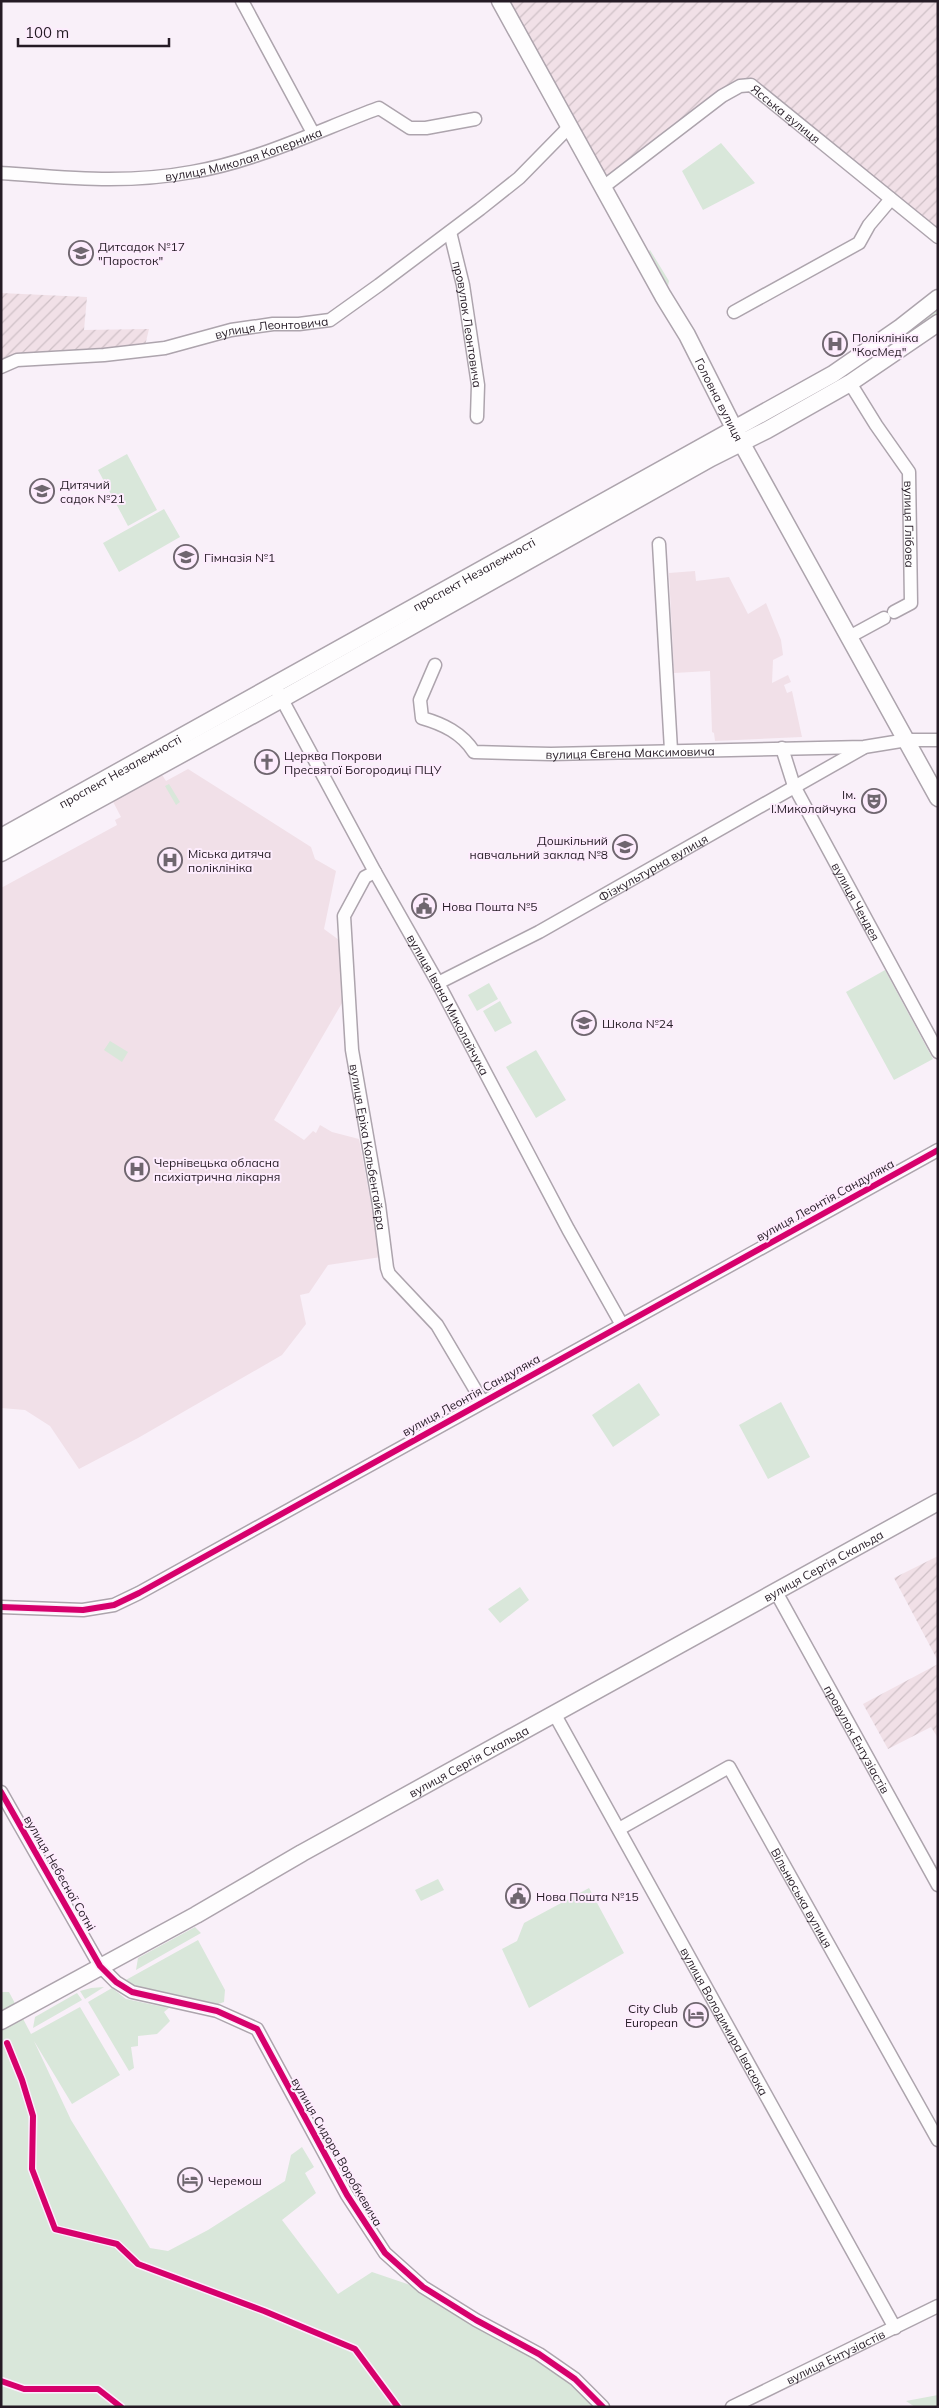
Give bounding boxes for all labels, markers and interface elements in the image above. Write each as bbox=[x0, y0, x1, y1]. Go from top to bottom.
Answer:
scale bar bbox=[18, 15, 169, 47]
text: 100 m bbox=[25, 23, 69, 42]
street label: Ясська вулиця bbox=[748, 81, 824, 146]
street label: вулиця Миколая Коперника bbox=[164, 124, 324, 183]
place label: Дитсадок №17 "Паросток" bbox=[98, 239, 185, 268]
school or university icon: Дитсадок №17 "Паросток" bbox=[68, 240, 94, 266]
street label: провулок Леонтовича bbox=[450, 259, 486, 389]
street label: вулиця Леонтовича bbox=[213, 313, 329, 342]
place label: Поліклініка "КосМед" bbox=[852, 330, 918, 359]
hospital icon: Поліклініка "КосМед" bbox=[822, 331, 848, 357]
street label: Головна вулиця bbox=[692, 355, 747, 444]
place label: Дитячий садок №21 bbox=[60, 477, 125, 506]
school or university icon: Дитячий садок №21 bbox=[29, 478, 55, 504]
street label: вулиця Глібова bbox=[902, 481, 918, 568]
street label: проспект Незалежності bbox=[410, 534, 538, 614]
school or university icon: Гімназія №1 bbox=[173, 544, 199, 570]
place label: Гімназія №1 bbox=[204, 550, 275, 565]
street label: проспект Незалежності bbox=[56, 731, 184, 811]
street label: вулиця Євгена Максимовича bbox=[545, 743, 715, 762]
place label: Церква Покрови Пресвятої Богородиці ПЦУ bbox=[284, 748, 441, 777]
church icon: Церква Покрови Пресвятої Богородиці ПЦУ bbox=[254, 749, 280, 775]
place label: Ім. І.Миколайчука bbox=[771, 787, 856, 816]
theatre icon: Ім. І.Миколайчука bbox=[861, 788, 887, 814]
street label: Фізкультурна вулиця bbox=[595, 830, 710, 904]
place label: Дошкільний навчальний заклад №8 bbox=[470, 833, 608, 862]
school or university icon: Дошкільний навчальний заклад №8 bbox=[612, 834, 638, 860]
place label: Міська дитяча поліклініка bbox=[188, 846, 271, 875]
hospital icon: Міська дитяча поліклініка bbox=[157, 847, 183, 873]
street label: вулиця Чендея bbox=[829, 860, 884, 943]
public building icon: Нова Пошта №5 bbox=[411, 893, 437, 919]
place label: Нова Пошта №5 bbox=[442, 899, 537, 914]
street label: вулиця Івана Миколайчука bbox=[404, 931, 493, 1078]
school or university icon: Школа №24 bbox=[571, 1010, 597, 1036]
place label: Школа №24 bbox=[602, 1016, 673, 1031]
street label: вулиця Еріха Кольбенгайєра bbox=[347, 1063, 390, 1231]
place label: Чернівецька обласна психіатрична лікарня bbox=[154, 1155, 280, 1184]
hospital icon: Чернівецька обласна психіатрична лікарня bbox=[124, 1156, 150, 1182]
street label: вулиця Леонтія Сандуляка bbox=[753, 1156, 897, 1244]
street label: вулиця Леонтія Сандуляка bbox=[399, 1351, 543, 1439]
street label: вулиця Сергія Скальда bbox=[761, 1526, 886, 1604]
street label: провулок Ентузіастів bbox=[821, 1682, 893, 1796]
street label: вулиця Сергія Скальда bbox=[406, 1722, 531, 1800]
street label: вулиця Небесної Сотні bbox=[21, 1813, 99, 1933]
street label: Вільнюська вулиця bbox=[768, 1845, 836, 1950]
public building icon: Нова Пошта №15 bbox=[505, 1883, 531, 1909]
place label: Нова Пошта №15 bbox=[536, 1889, 639, 1904]
street label: вулиця Володимира Івасюка bbox=[678, 1944, 772, 2098]
place label: City Club European bbox=[625, 2001, 678, 2030]
hotel icon: City Club European bbox=[683, 2002, 709, 2028]
street label: вулиця Сидора Воробкевича bbox=[288, 2075, 386, 2229]
hotel icon: Черемош bbox=[177, 2167, 203, 2193]
place label: Черемош bbox=[208, 2173, 262, 2188]
street label: вулиця Ентузіастів bbox=[783, 2326, 887, 2387]

